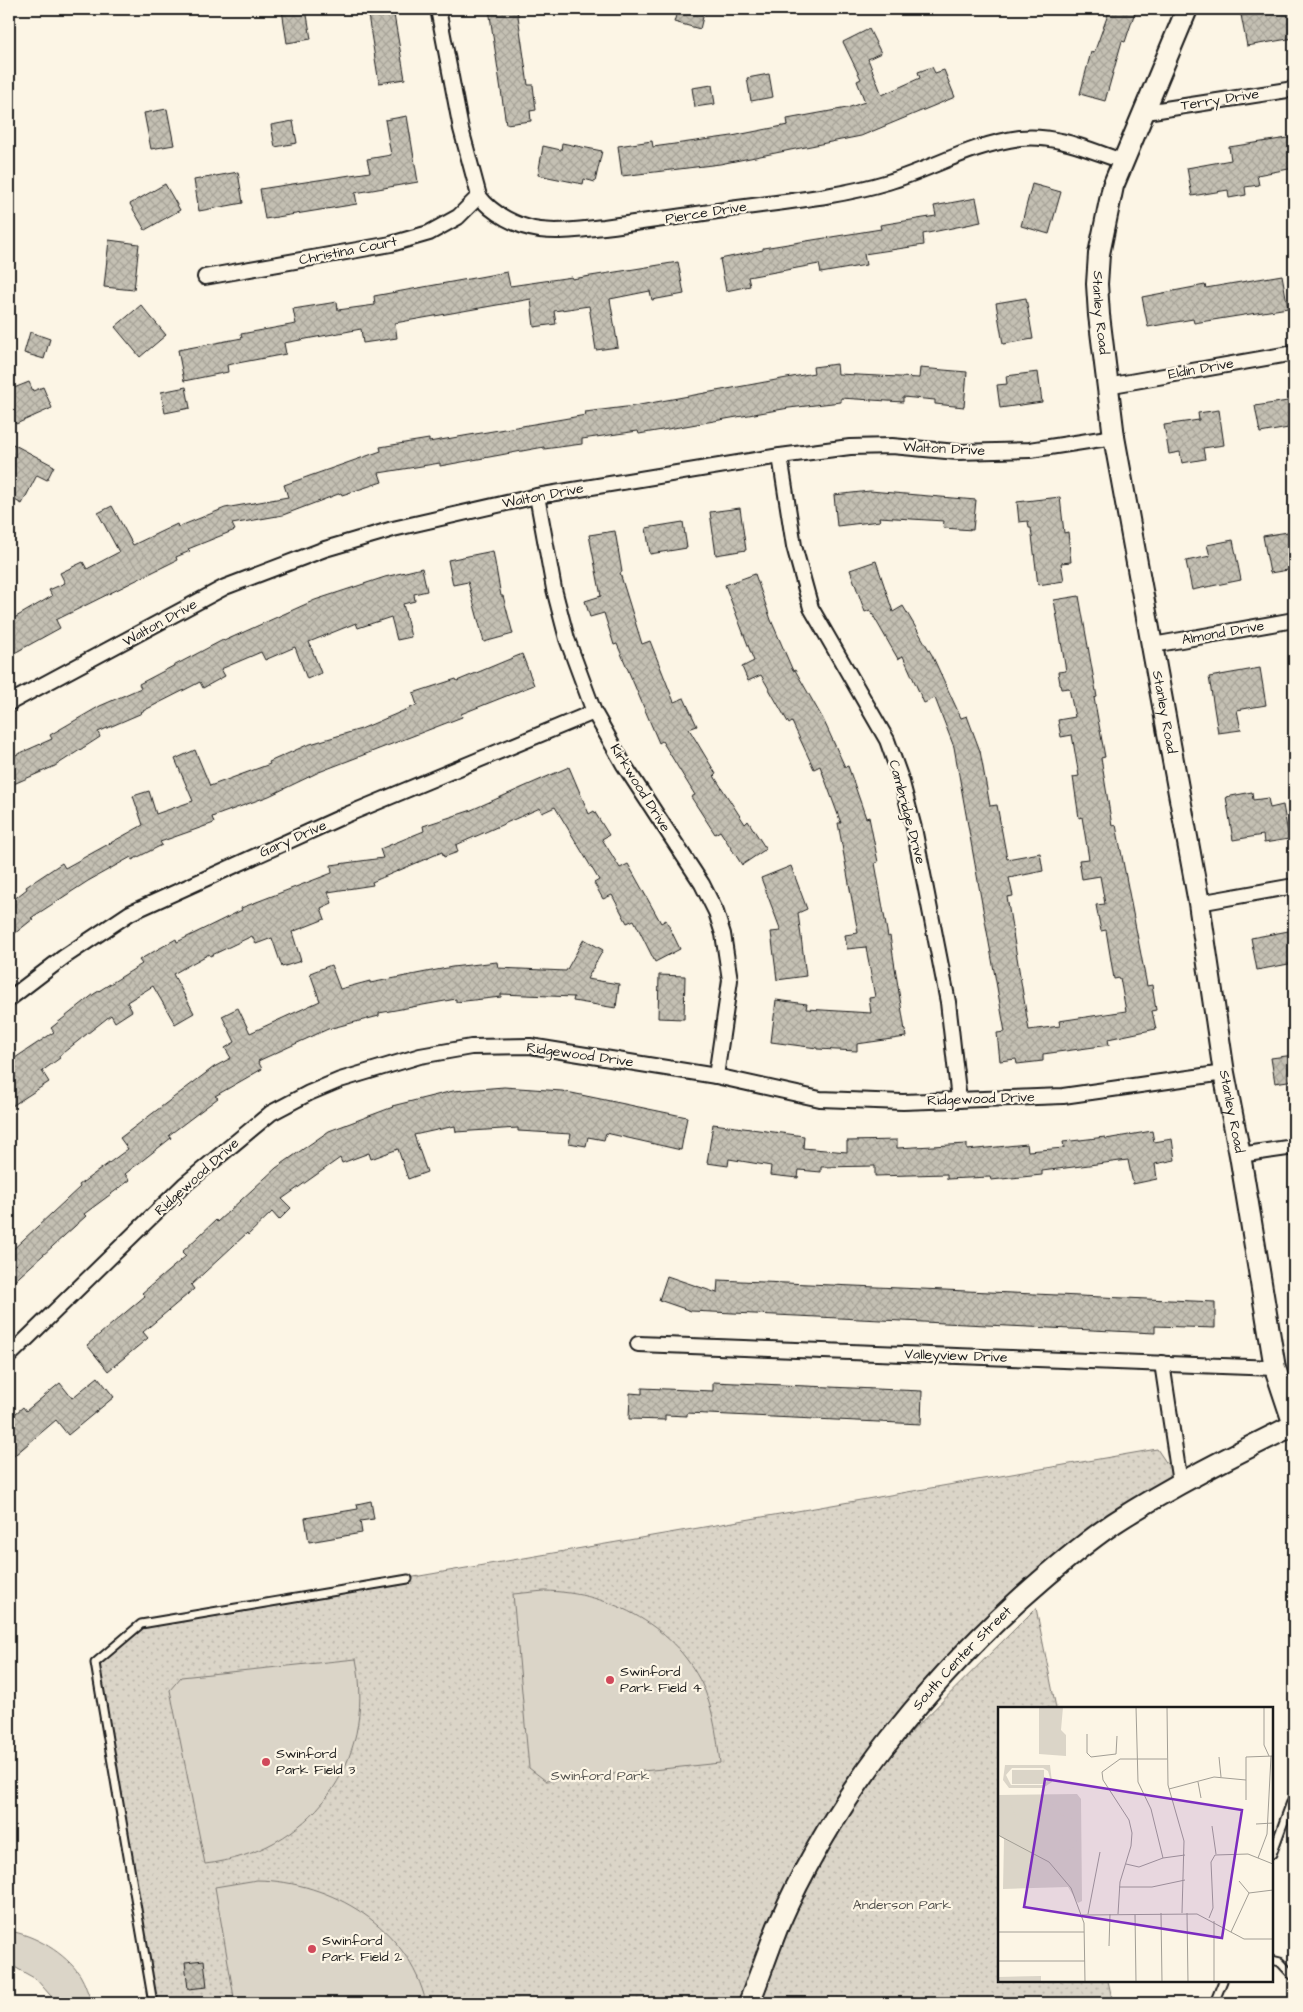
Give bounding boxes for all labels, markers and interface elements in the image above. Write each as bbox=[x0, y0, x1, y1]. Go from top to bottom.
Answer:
street label: Terry Drive bbox=[1180, 84, 1261, 116]
street label: Pierce Drive bbox=[664, 197, 749, 229]
street label: Christina Court bbox=[297, 232, 399, 270]
street label: Stanley Road bbox=[1087, 270, 1114, 356]
street label: Eldin Drive bbox=[1167, 353, 1236, 385]
street label: Walton Drive bbox=[902, 437, 986, 461]
street label: Walton Drive bbox=[501, 478, 586, 514]
street label: Walton Drive bbox=[119, 594, 201, 652]
street label: Almond Drive bbox=[1180, 616, 1266, 650]
street label: Stanley Road bbox=[1147, 669, 1182, 755]
street label: Kirkwood Drive bbox=[605, 740, 675, 836]
street label: Cambridge Drive bbox=[883, 758, 931, 867]
street label: Gary Drive bbox=[256, 815, 330, 863]
street label: Ridgewood Drive bbox=[525, 1038, 635, 1072]
street label: Stanley Road bbox=[1214, 1068, 1249, 1155]
street label: Ridgewood Drive bbox=[927, 1087, 1036, 1111]
street label: Ridgewood Drive bbox=[150, 1133, 244, 1220]
street label: Valleyview Drive bbox=[904, 1344, 1008, 1368]
street label: South Center Street bbox=[908, 1602, 1016, 1715]
place label: Swinford Park Field 4 bbox=[620, 1662, 702, 1698]
marker: Swinford Park Field 4 bbox=[604, 1674, 616, 1686]
inset map bbox=[998, 1707, 1273, 1982]
place label: Swinford Park Field 3 bbox=[276, 1744, 355, 1780]
marker: Swinford Park Field 3 bbox=[260, 1756, 272, 1768]
park label: Swinford Park bbox=[551, 1766, 650, 1786]
park label: Anderson Park bbox=[853, 1895, 952, 1915]
place label: Swinford Park Field 2 bbox=[322, 1931, 402, 1967]
marker: Swinford Park Field 2 bbox=[306, 1943, 318, 1955]

